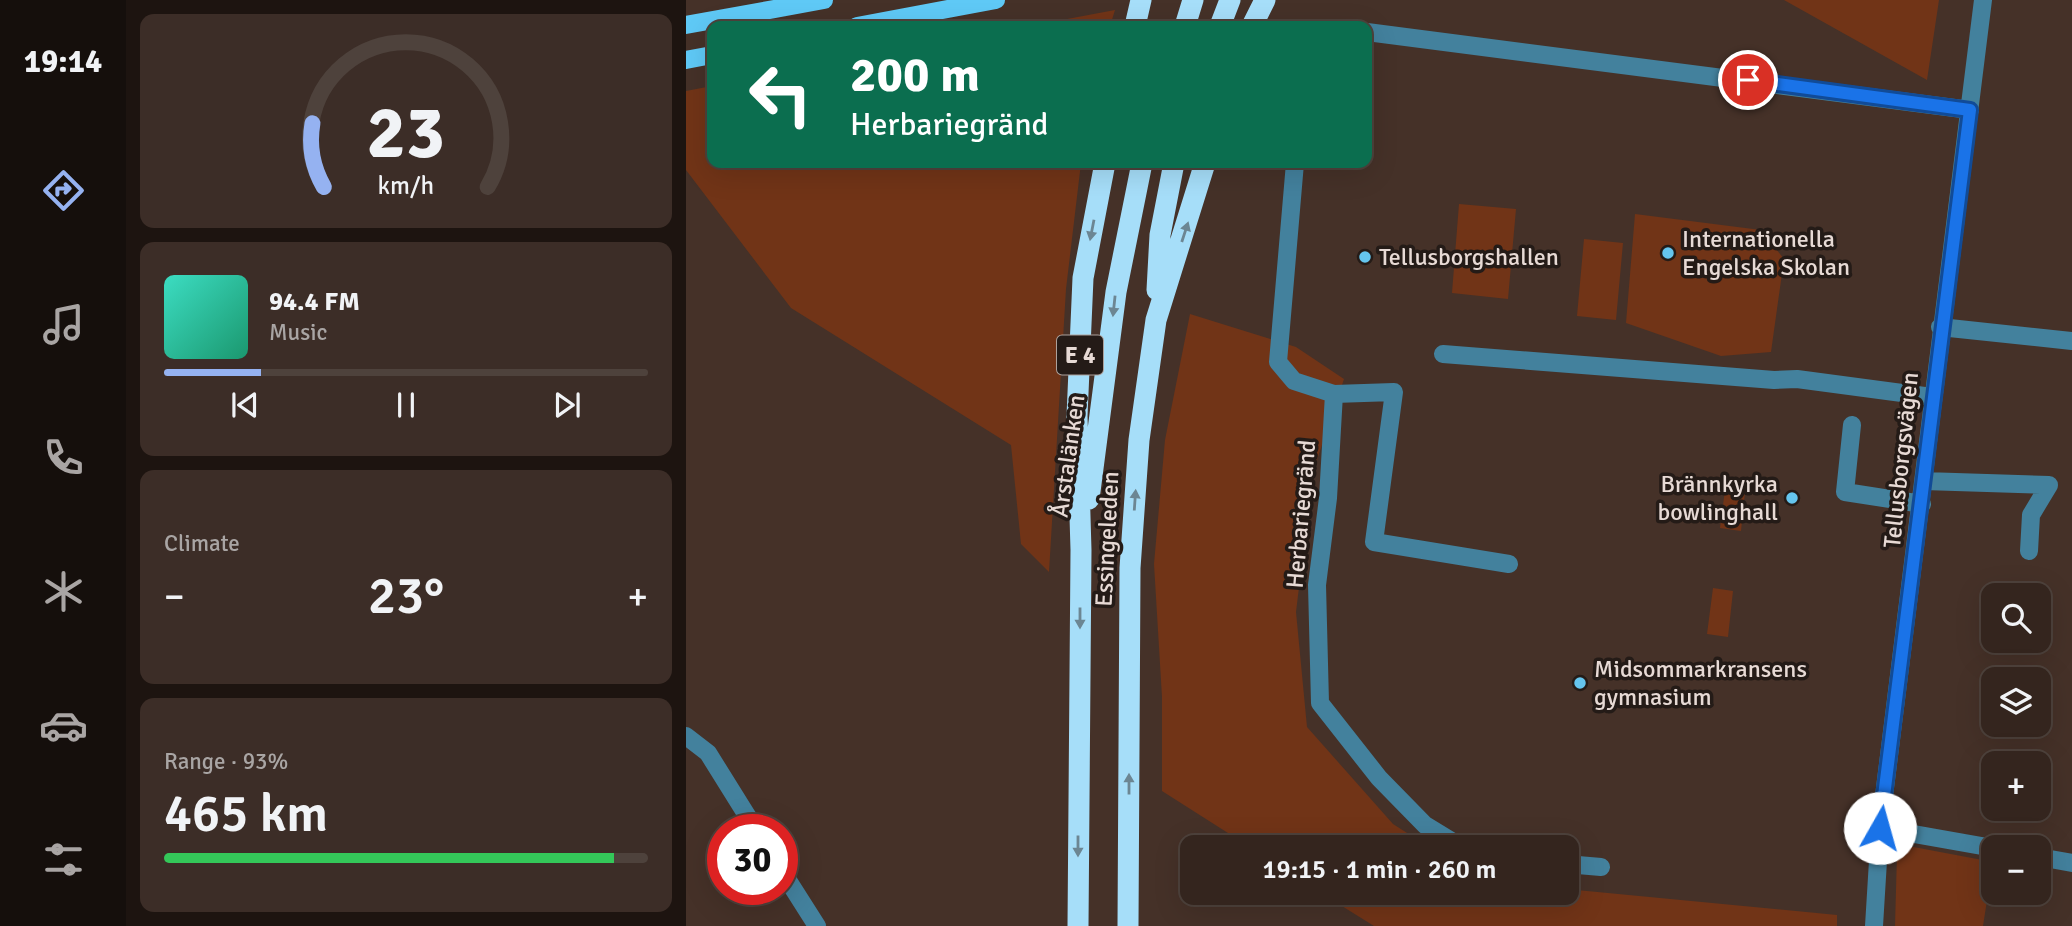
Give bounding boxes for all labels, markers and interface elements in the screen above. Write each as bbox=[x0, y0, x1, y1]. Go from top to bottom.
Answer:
text: 19:14 bbox=[24, 42, 102, 81]
text: 200 m bbox=[850, 45, 980, 105]
icon: left bbox=[735, 49, 826, 140]
pin bbox=[1718, 50, 1778, 110]
icon: arrive bbox=[1729, 61, 1767, 99]
text: 23 bbox=[367, 89, 445, 178]
text: Herbariegränd bbox=[850, 105, 1049, 144]
icon: directions bbox=[39, 166, 88, 215]
text: km/h bbox=[378, 170, 434, 201]
one-way arrow bbox=[1086, 219, 1097, 241]
one-way arrow bbox=[1180, 221, 1190, 242]
place label: Internationella Engelska Skolan bbox=[1682, 224, 1850, 282]
place label: Tellusborgshallen bbox=[1379, 242, 1559, 272]
marker: Internationella Engelska Skolan bbox=[1660, 245, 1676, 261]
marker: Tellusborgshallen bbox=[1357, 249, 1373, 265]
text: 94.4 FM bbox=[269, 286, 360, 318]
one-way arrow bbox=[1109, 295, 1120, 317]
icon: music bbox=[39, 300, 88, 349]
text: Music bbox=[269, 318, 327, 347]
road number: E 4 bbox=[1057, 336, 1103, 374]
street label: Tellusborgsvägen bbox=[1877, 371, 1925, 549]
icon: previous bbox=[226, 386, 264, 424]
icon: pause bbox=[387, 386, 425, 424]
icon: next bbox=[548, 386, 586, 424]
street label: Årstalänken bbox=[1045, 393, 1091, 519]
icon: phone bbox=[39, 433, 88, 482]
street label: Herbariegränd bbox=[1280, 439, 1322, 589]
place label: Brännkyrka bowlinghall bbox=[1657, 469, 1778, 527]
street label: Essingeleden bbox=[1088, 471, 1126, 607]
one-way arrow bbox=[1130, 489, 1141, 511]
marker: Brännkyrka bowlinghall bbox=[1784, 490, 1800, 506]
text: Climate bbox=[164, 529, 240, 558]
text: 23° bbox=[368, 564, 444, 628]
icon: climate bbox=[39, 567, 88, 616]
text: − bbox=[164, 573, 185, 620]
text: + bbox=[627, 573, 648, 620]
map controls bbox=[1981, 583, 2051, 905]
button: search bbox=[1981, 583, 2051, 653]
one-way arrow bbox=[1074, 607, 1086, 629]
place label: Midsommarkransens gymnasium bbox=[1594, 654, 1807, 712]
button: layers bbox=[1981, 667, 2051, 737]
marker: Midsommarkransens gymnasium bbox=[1572, 675, 1588, 691]
icon: car bbox=[39, 701, 88, 750]
text: Range · 93% bbox=[164, 747, 288, 776]
button: + bbox=[1981, 751, 2051, 821]
one-way arrow bbox=[1123, 773, 1135, 795]
text: 465 km bbox=[164, 782, 328, 846]
position arrow bbox=[1843, 791, 1917, 865]
speed limit sign: 30 bbox=[707, 814, 798, 905]
icon: filters bbox=[39, 835, 88, 884]
one-way arrow bbox=[1073, 835, 1084, 857]
button: − bbox=[1981, 835, 2051, 905]
text: 19:15 · 1 min · 260 m bbox=[1263, 854, 1496, 886]

